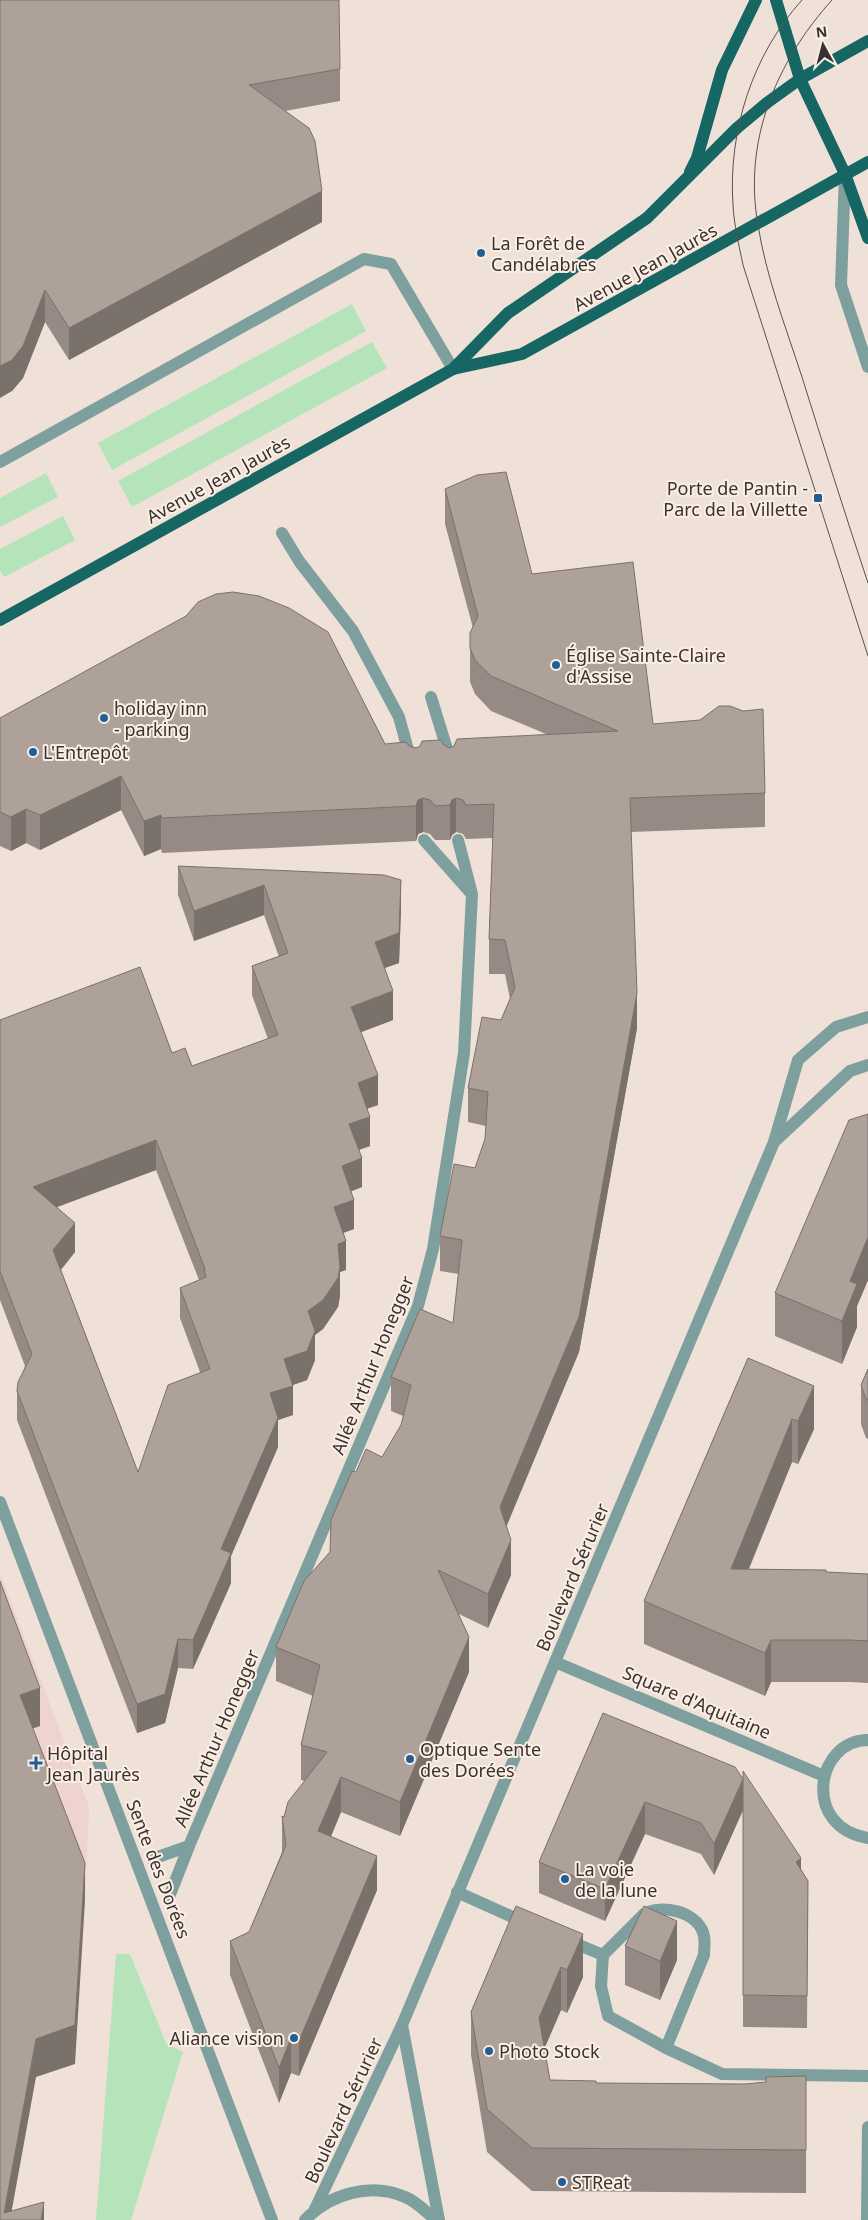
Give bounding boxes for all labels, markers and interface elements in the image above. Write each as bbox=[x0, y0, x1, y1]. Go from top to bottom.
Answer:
north arrow bbox=[798, 20, 848, 70]
text: N bbox=[815, 21, 828, 42]
street label: Avenue Jean Jaurès bbox=[569, 218, 721, 316]
place label: La Forêt de Candélabres bbox=[491, 231, 596, 276]
marker: La Forêt de Candélabres bbox=[475, 247, 487, 259]
street label: Avenue Jean Jaurès bbox=[142, 430, 294, 528]
place label: Porte de Pantin - Parc de la Villette bbox=[663, 476, 808, 521]
marker: Porte de Pantin - Parc de la Villette bbox=[812, 492, 824, 504]
place label: Église Sainte-Claire d'Assise bbox=[566, 643, 726, 688]
marker: Église Sainte-Claire d'Assise bbox=[550, 659, 562, 671]
place label: holiday inn - parking bbox=[114, 696, 207, 741]
marker: holiday inn - parking bbox=[98, 712, 110, 724]
place label: L'Entrepôt bbox=[43, 740, 129, 764]
marker: L'Entrepôt bbox=[27, 746, 39, 758]
street label: Allée Arthur Honegger bbox=[325, 1272, 419, 1458]
street label: Boulevard Sérurier bbox=[530, 1499, 614, 1655]
street label: Allée Arthur Honegger bbox=[168, 1645, 265, 1831]
street label: Square d'Aquitaine bbox=[619, 1660, 775, 1744]
place label: Optique Sente des Dorées bbox=[420, 1737, 541, 1782]
place label: Hôpital Jean Jaurès bbox=[45, 1741, 140, 1786]
marker: Optique Sente des Dorées bbox=[404, 1753, 416, 1765]
marker: Hôpital Jean Jaurès bbox=[29, 1756, 43, 1770]
street label: Sente des Dorées bbox=[121, 1796, 197, 1942]
place label: La voie de la lune bbox=[575, 1857, 657, 1902]
marker: La voie de la lune bbox=[559, 1873, 571, 1885]
place label: Aliance vision bbox=[169, 2026, 284, 2050]
marker: Aliance vision bbox=[288, 2032, 300, 2044]
street label: Boulevard Sérurier bbox=[299, 2033, 388, 2187]
place label: Photo Stock bbox=[499, 2039, 600, 2063]
marker: Photo Stock bbox=[483, 2045, 495, 2057]
place label: STReat bbox=[572, 2170, 630, 2194]
marker: STReat bbox=[556, 2176, 568, 2188]

